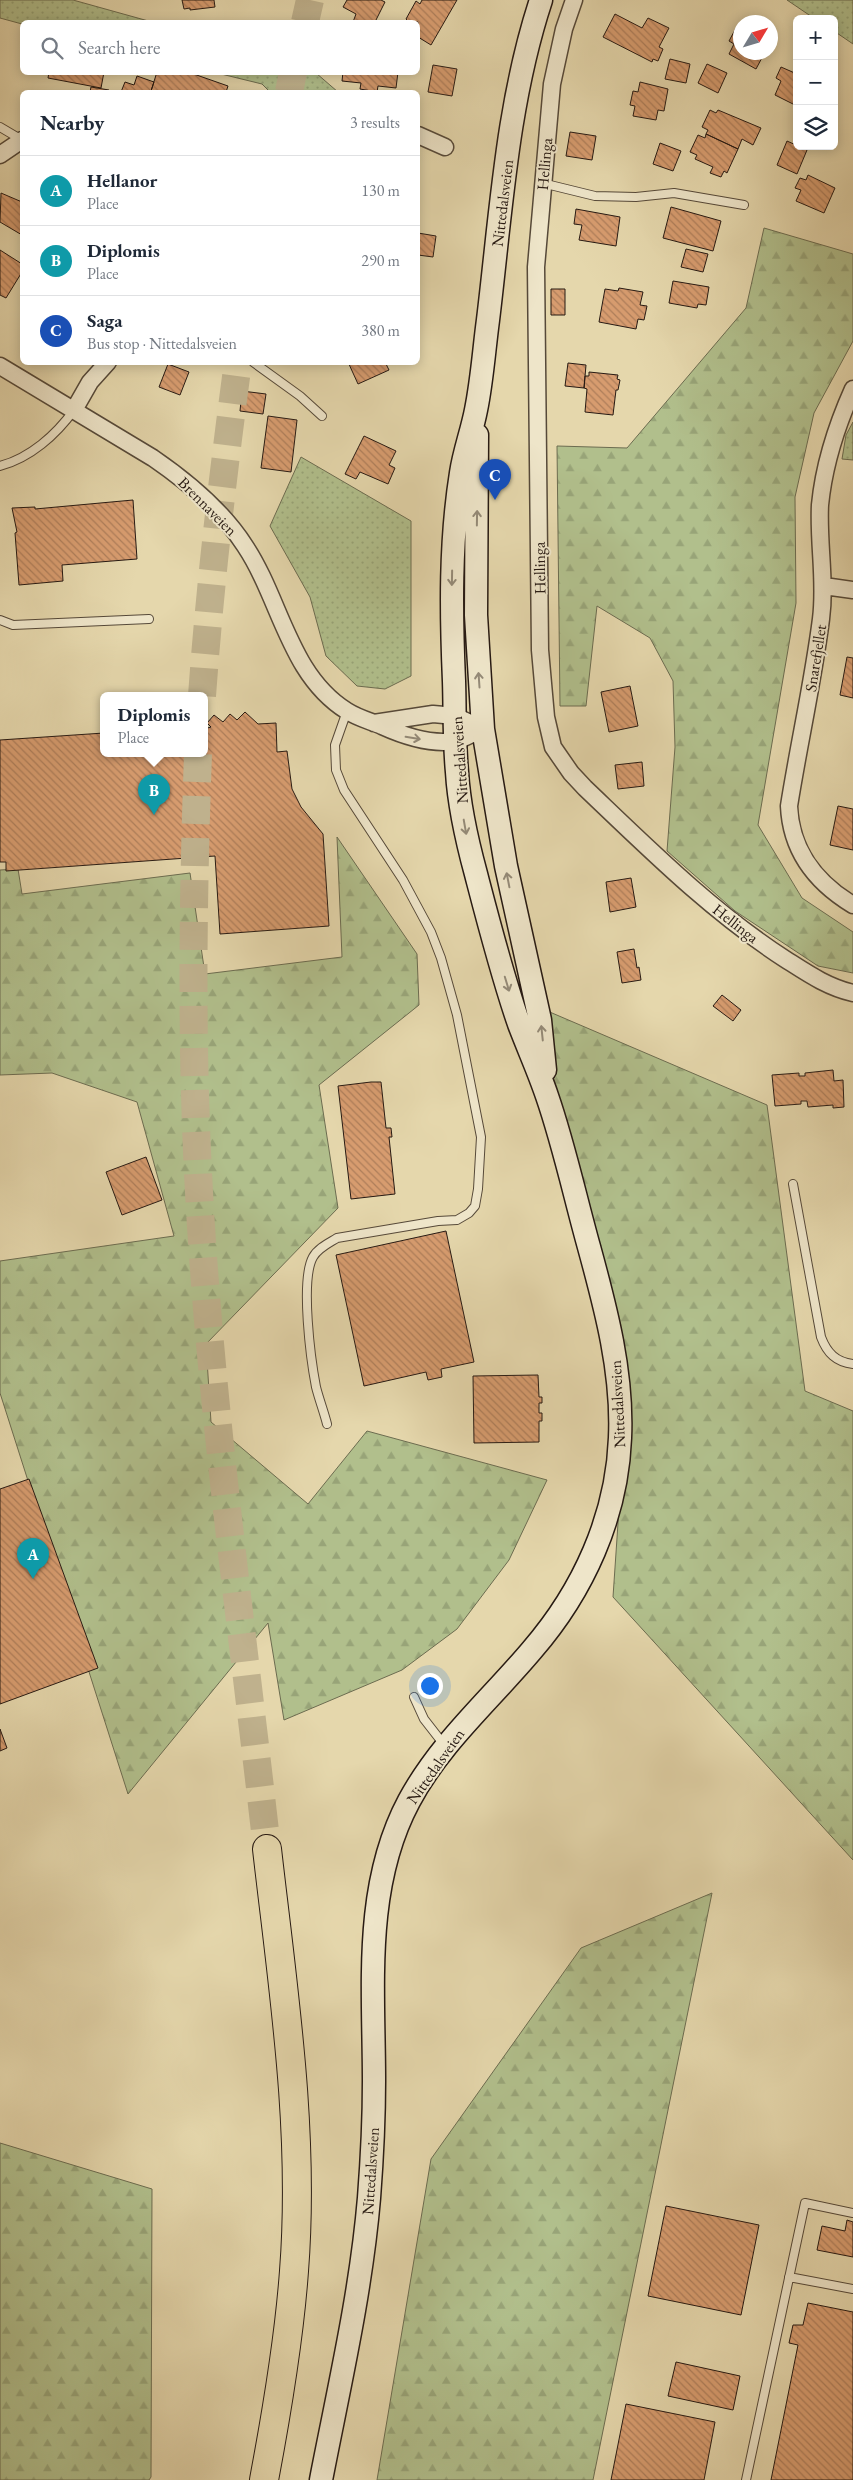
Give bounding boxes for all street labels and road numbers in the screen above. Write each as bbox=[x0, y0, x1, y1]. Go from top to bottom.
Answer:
street label: Hellinga bbox=[532, 136, 557, 191]
street label: Nittedalsveien bbox=[487, 158, 518, 248]
street label: Brennaveien bbox=[174, 472, 242, 541]
street label: Hellinga bbox=[529, 541, 550, 594]
street label: Snarefjellet bbox=[800, 623, 831, 693]
street label: Nittedalsveien bbox=[446, 715, 473, 804]
street label: Hellinga bbox=[709, 899, 763, 948]
street label: Nittedalsveien bbox=[605, 1359, 630, 1448]
street label: Nittedalsveien bbox=[402, 1724, 469, 1808]
street label: Nittedalsveien bbox=[357, 2126, 384, 2215]

